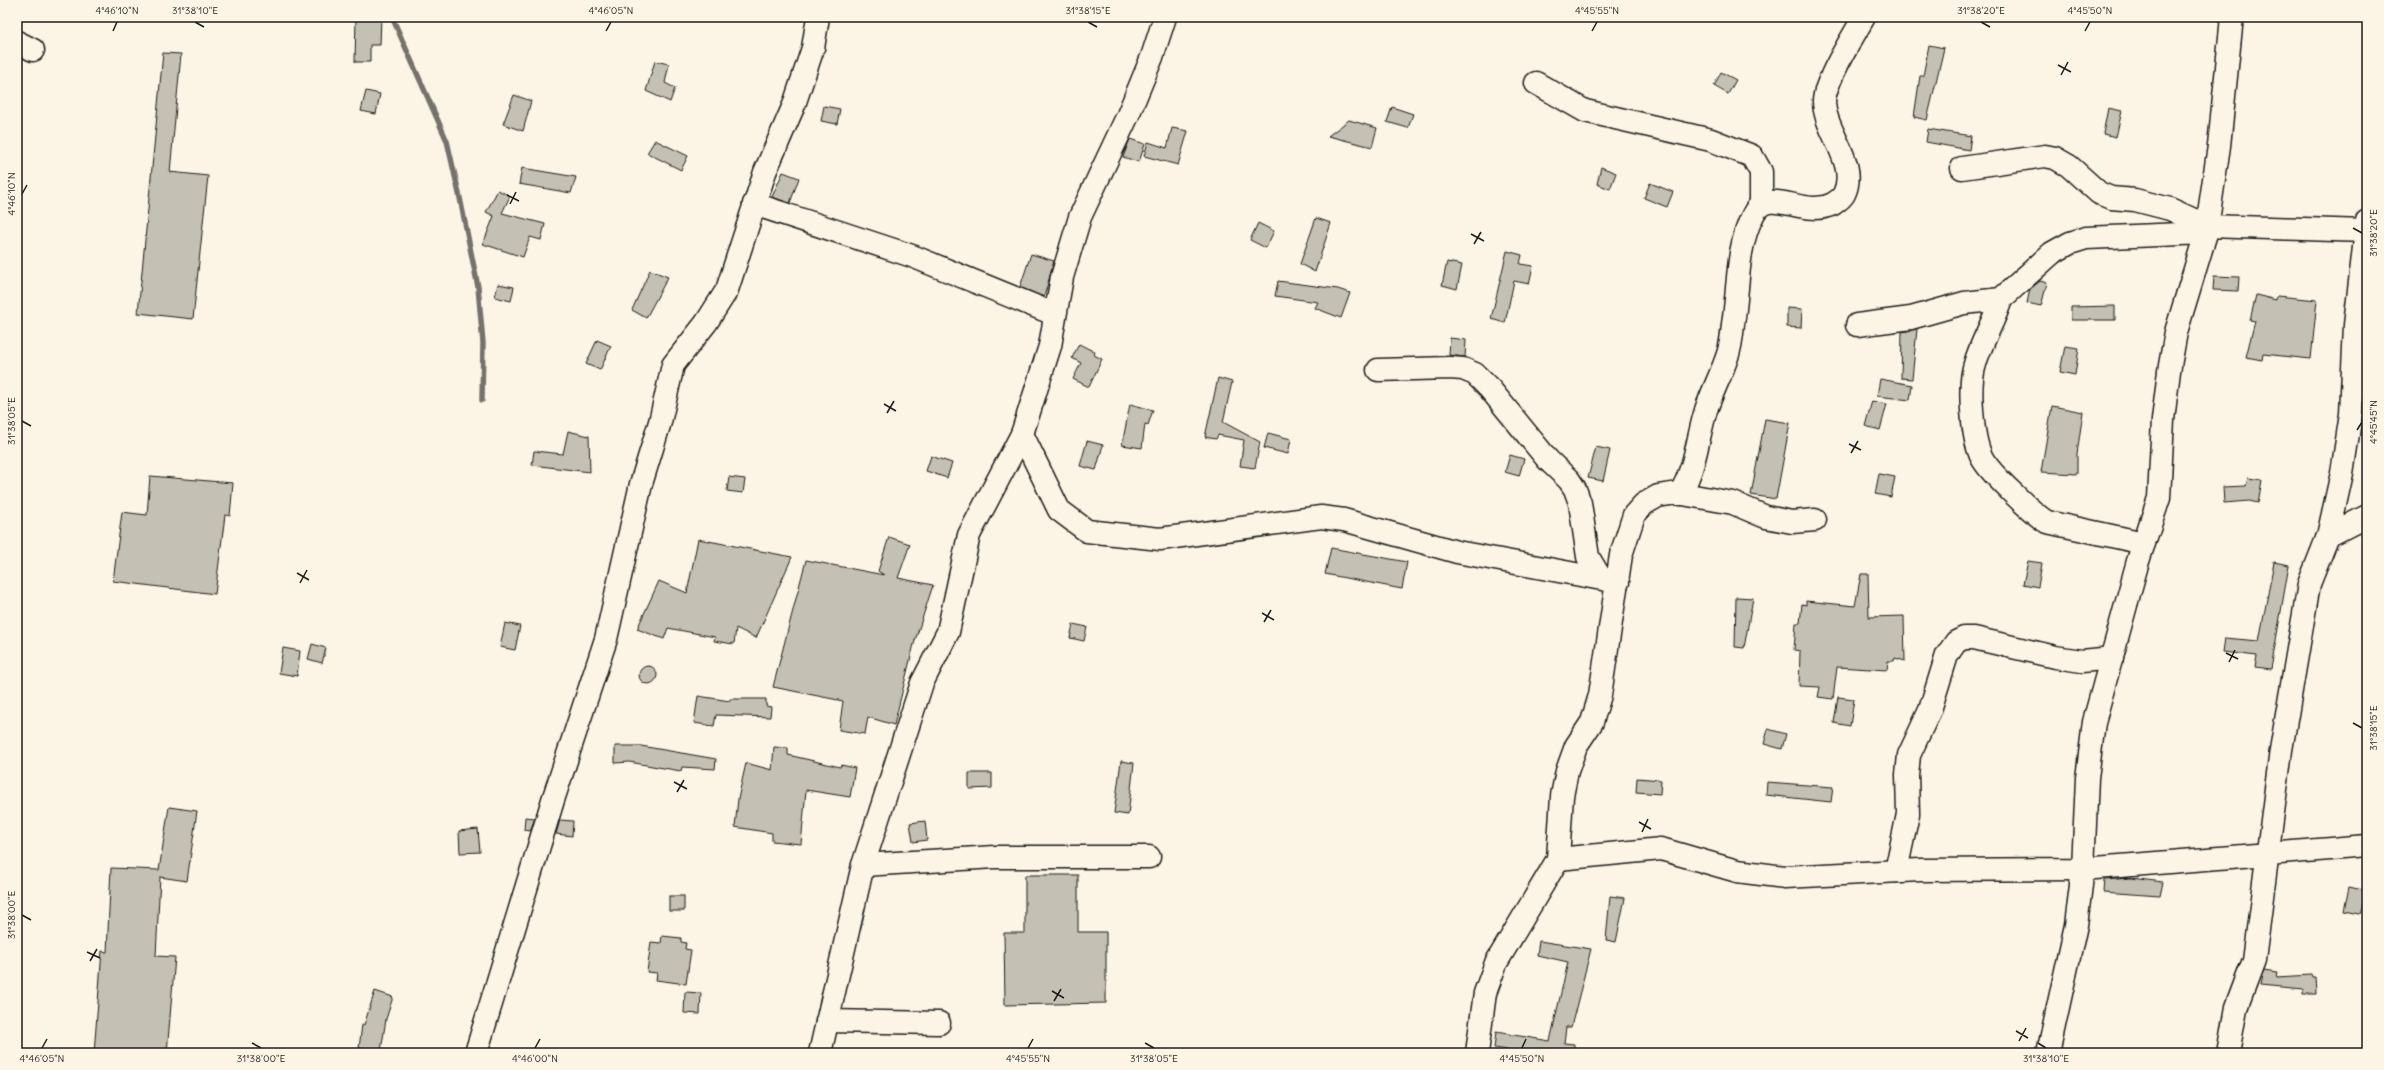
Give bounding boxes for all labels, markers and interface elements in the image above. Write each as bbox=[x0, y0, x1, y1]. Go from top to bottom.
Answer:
text: 4°46'10"N bbox=[95, 4, 139, 17]
text: 31°38'10"E bbox=[172, 4, 218, 17]
text: 4°46'05"N bbox=[588, 4, 634, 17]
text: 31°38'15"E bbox=[1065, 4, 1111, 17]
text: 4°45'55"N bbox=[1575, 4, 1619, 17]
text: 31°38'20"E bbox=[1957, 4, 2005, 17]
text: 4°45'50"N bbox=[2068, 4, 2113, 17]
text: 4°46'10"N bbox=[5, 172, 18, 216]
text: 31°38'20"E bbox=[2367, 209, 2380, 257]
text: 31°38'05"E bbox=[5, 397, 18, 445]
text: 4°45'45"N bbox=[2367, 400, 2380, 444]
text: 31°38'15"E bbox=[2367, 705, 2380, 751]
text: 31°38'00"E bbox=[5, 891, 18, 939]
text: 4°46'05"N bbox=[19, 1052, 65, 1065]
text: 31°38'00"E bbox=[237, 1052, 285, 1065]
text: 4°46'00"N bbox=[512, 1052, 558, 1065]
text: 4°45'55"N bbox=[1006, 1052, 1050, 1065]
text: 31°38'05"E bbox=[1130, 1052, 1178, 1065]
text: 4°45'50"N bbox=[1500, 1052, 1545, 1065]
text: 31°38'10"E bbox=[2023, 1052, 2069, 1065]

